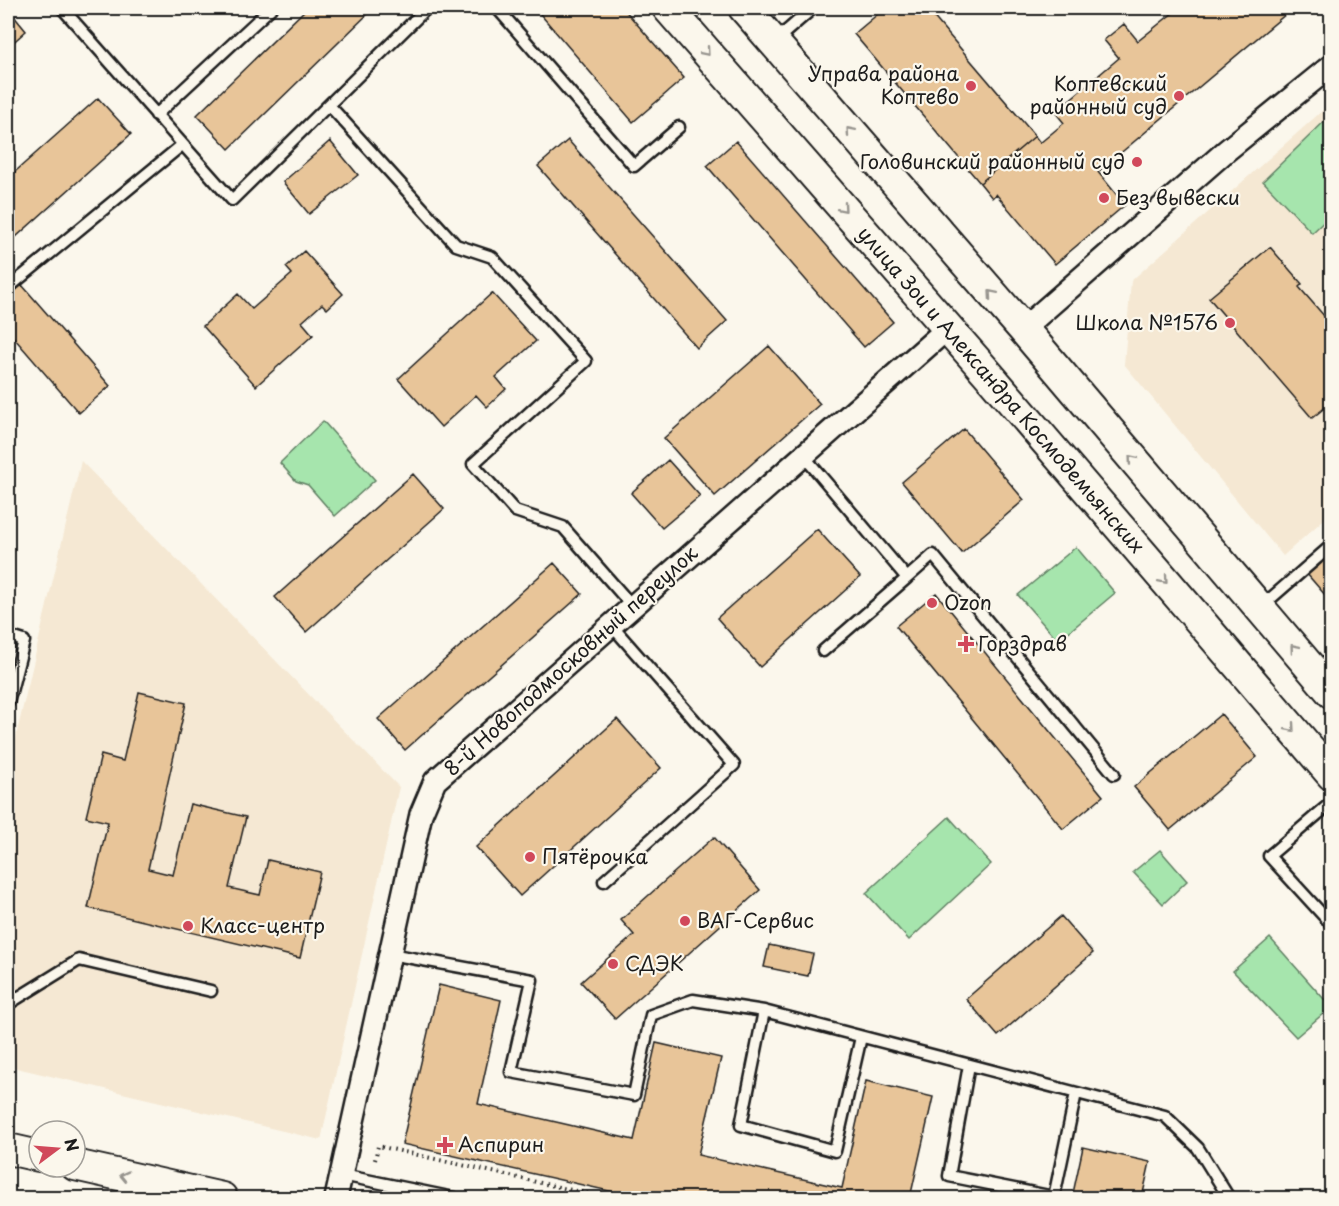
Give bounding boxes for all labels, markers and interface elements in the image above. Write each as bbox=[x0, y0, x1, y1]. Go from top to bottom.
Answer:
one-way arrow bbox=[699, 45, 710, 56]
place label: Управа района Коптево bbox=[808, 58, 960, 111]
place label: Коптевский районный суд bbox=[1029, 68, 1167, 121]
marker: Управа района Коптево bbox=[964, 79, 978, 93]
marker: Коптевский районный суд bbox=[1172, 89, 1186, 103]
one-way arrow bbox=[846, 128, 857, 138]
place label: Головинский районный суд bbox=[860, 146, 1125, 176]
marker: Головинский районный суд bbox=[1130, 155, 1144, 169]
place label: Без вывески bbox=[1116, 182, 1240, 212]
marker: Без вывески bbox=[1097, 191, 1111, 205]
one-way arrow bbox=[836, 201, 847, 212]
street label: улица Зои и Александра Космодемьянских bbox=[851, 219, 1152, 560]
one-way arrow bbox=[988, 290, 999, 301]
place label: Школа №1576 bbox=[1075, 307, 1218, 337]
marker: Школа №1576 bbox=[1223, 316, 1237, 330]
one-way arrow bbox=[1128, 455, 1139, 466]
street label: 8-й Новоподмосковный переулок bbox=[437, 538, 704, 783]
one-way arrow bbox=[1157, 573, 1168, 584]
place label: Ozon bbox=[944, 587, 992, 617]
marker: Ozon bbox=[925, 596, 939, 610]
place label: Горздрав bbox=[978, 628, 1067, 658]
marker: Горздрав bbox=[959, 637, 973, 651]
one-way arrow bbox=[1290, 644, 1301, 655]
one-way arrow bbox=[1284, 721, 1295, 732]
place label: Пятёрочка bbox=[542, 841, 648, 871]
marker: Пятёрочка bbox=[523, 850, 537, 864]
place label: ВАГ-Сервис bbox=[697, 905, 814, 935]
place label: Класс-центр bbox=[200, 910, 325, 940]
marker: ВАГ-Сервис bbox=[678, 914, 692, 928]
marker: Класс-центр bbox=[181, 919, 195, 933]
place label: СДЭК bbox=[625, 948, 684, 978]
marker: СДЭК bbox=[606, 957, 620, 971]
north arrow bbox=[27, 1119, 87, 1179]
place label: Аспирин bbox=[458, 1129, 544, 1159]
text: N bbox=[59, 1135, 86, 1154]
marker: Аспирин bbox=[436, 1136, 454, 1154]
one-way arrow bbox=[119, 1170, 129, 1183]

